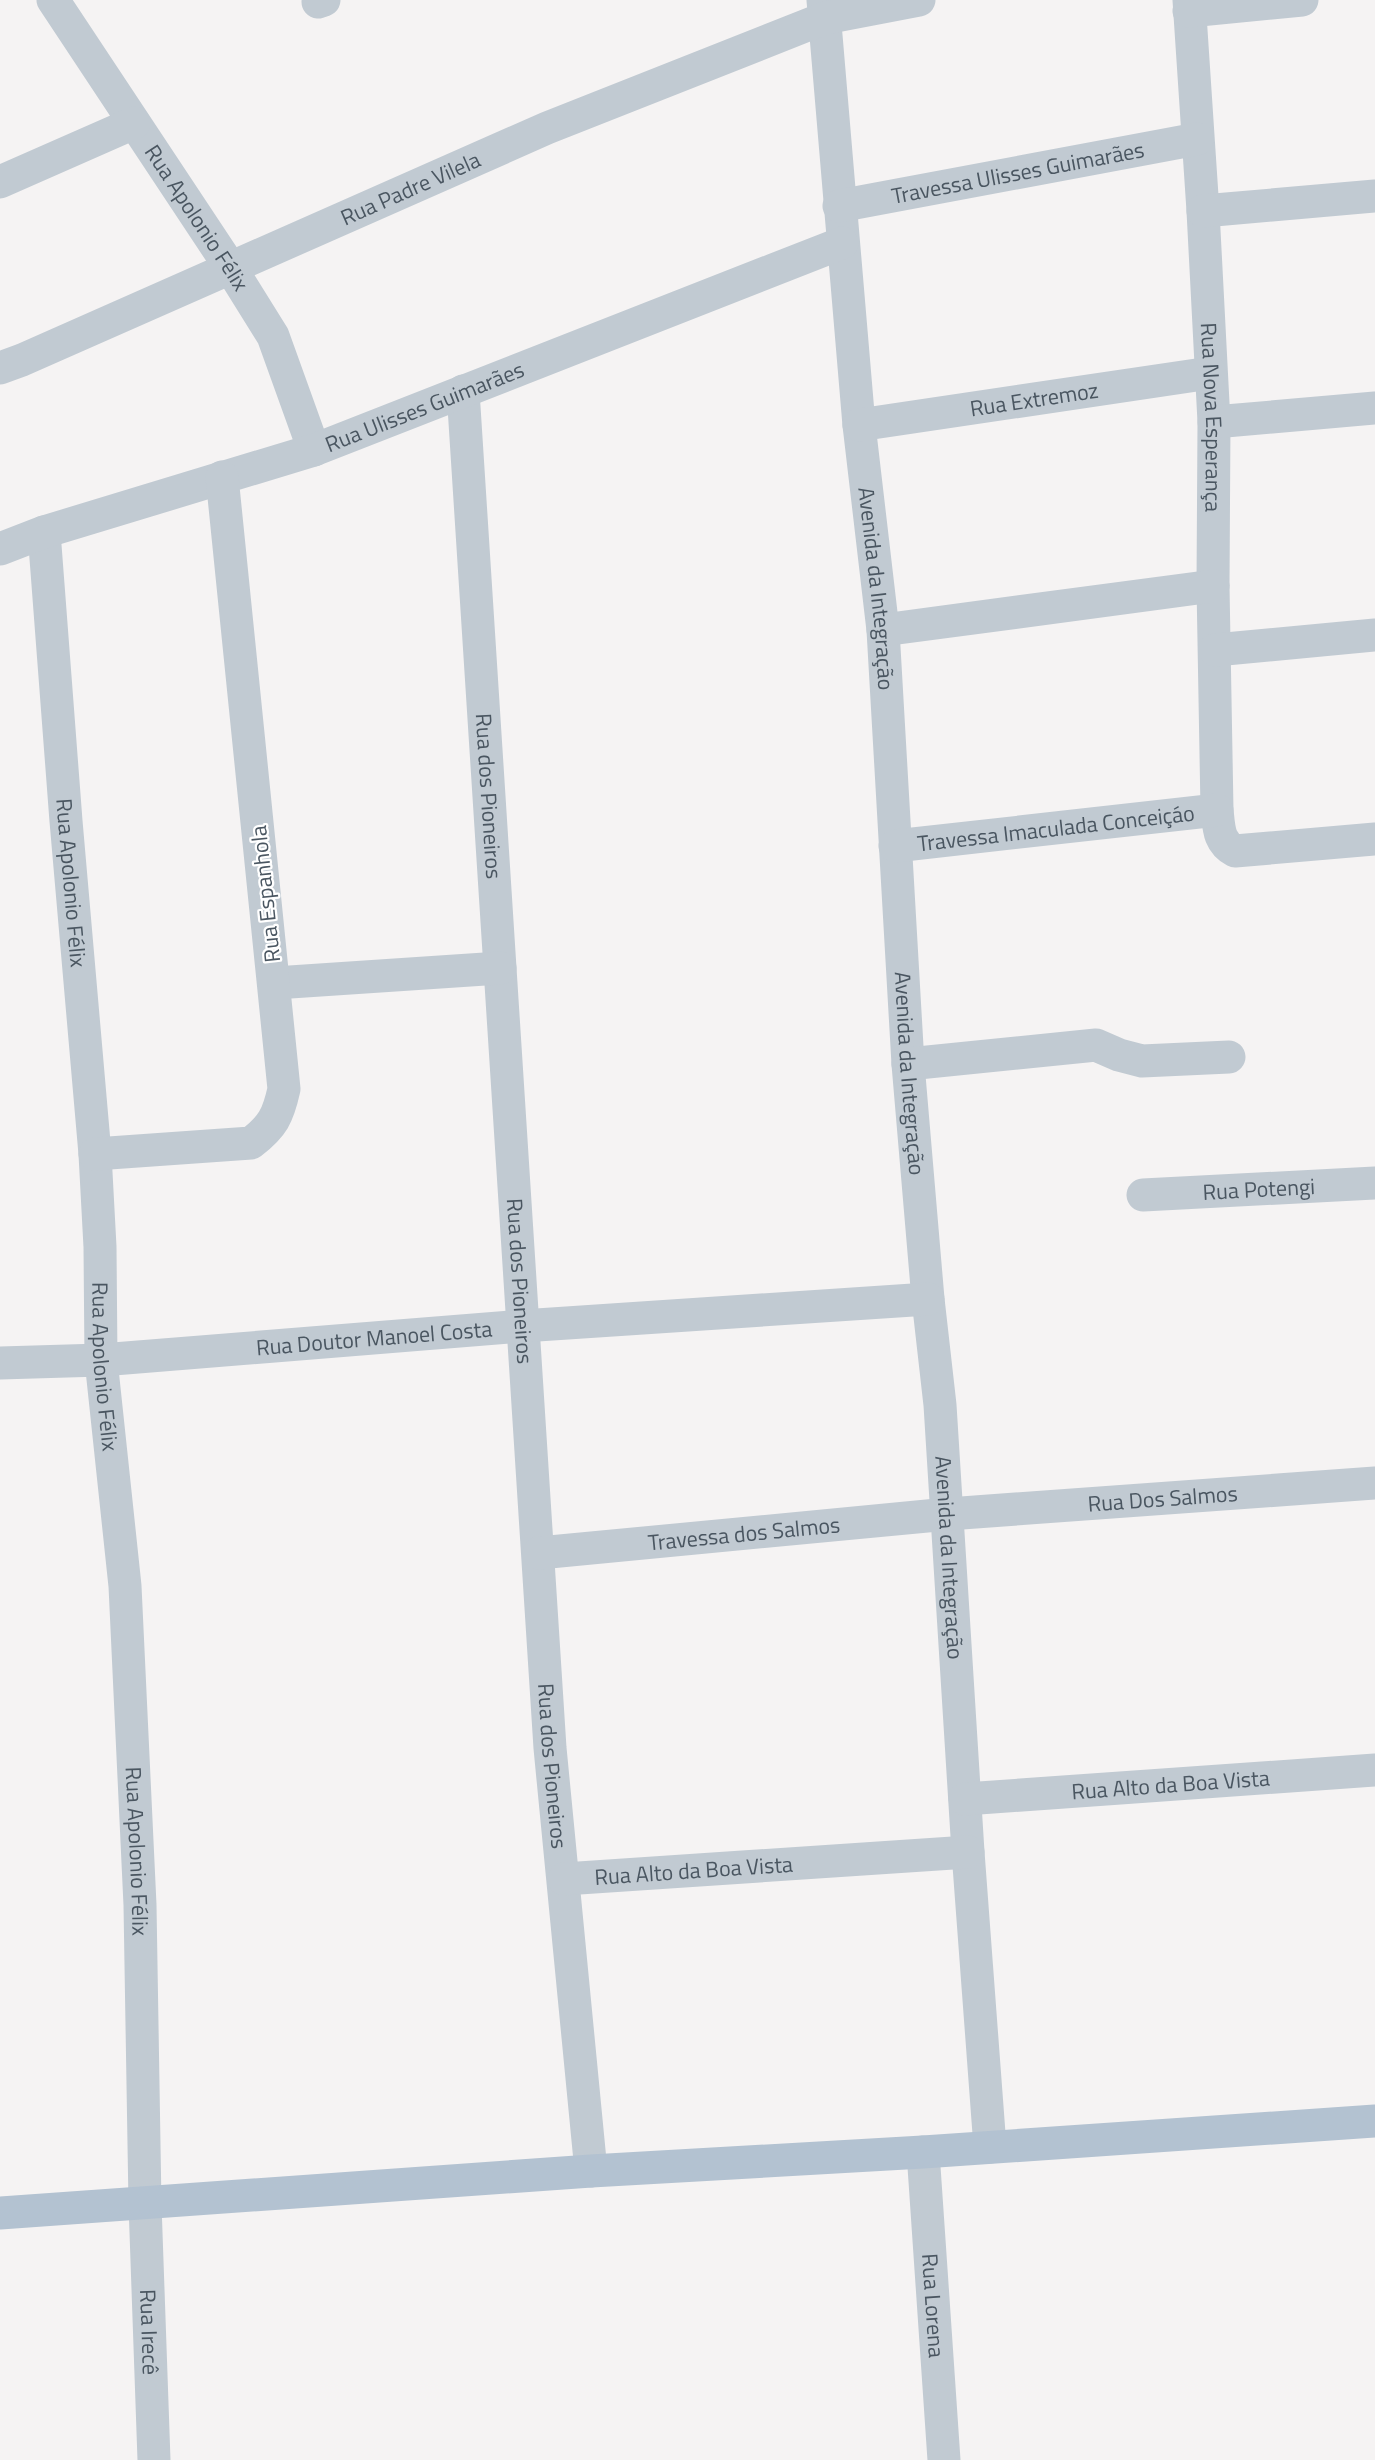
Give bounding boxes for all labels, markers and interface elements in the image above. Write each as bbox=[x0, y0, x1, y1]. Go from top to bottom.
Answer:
street label: Travessa Ulisses Guimarães bbox=[889, 132, 1147, 213]
street label: Rua Apolonio Félix bbox=[136, 138, 258, 298]
street label: Rua Padre Vilela bbox=[335, 143, 486, 234]
street label: Rua Nova Esperança bbox=[1192, 322, 1231, 512]
street label: Rua Ulisses Guimarães bbox=[320, 352, 529, 461]
street label: Rua Extremoz bbox=[968, 373, 1101, 425]
street label: Avenida da Integração bbox=[849, 485, 903, 691]
street label: Rua dos Pioneiros bbox=[467, 712, 511, 880]
street label: Travessa Imaculada Conceiçáo bbox=[916, 796, 1196, 860]
street label: Rua Apolonio Félix bbox=[47, 797, 96, 969]
street label: Rua Espanhola bbox=[241, 824, 289, 964]
street label: Avenida da Integração bbox=[886, 970, 934, 1176]
street label: Rua Potengi bbox=[1202, 1169, 1316, 1209]
street label: Rua dos Pioneiros bbox=[498, 1197, 542, 1365]
street label: Rua Apolonio Félix bbox=[83, 1282, 128, 1453]
street label: Rua Doutor Manoel Costa bbox=[255, 1311, 493, 1364]
street label: Avenida da Integração bbox=[926, 1455, 973, 1660]
street label: Rua Dos Salmos bbox=[1086, 1476, 1239, 1521]
street label: Travessa dos Salmos bbox=[647, 1507, 842, 1560]
street label: Rua dos Pioneiros bbox=[529, 1682, 577, 1850]
street label: Rua Alto da Boa Vista bbox=[1070, 1760, 1271, 1808]
street label: Rua Apolonio Félix bbox=[117, 1766, 158, 1936]
street label: Rua Alto da Boa Vista bbox=[593, 1847, 794, 1894]
street label: Rua Lorena bbox=[913, 2252, 954, 2359]
street label: Rua Irecê bbox=[131, 2289, 168, 2375]

